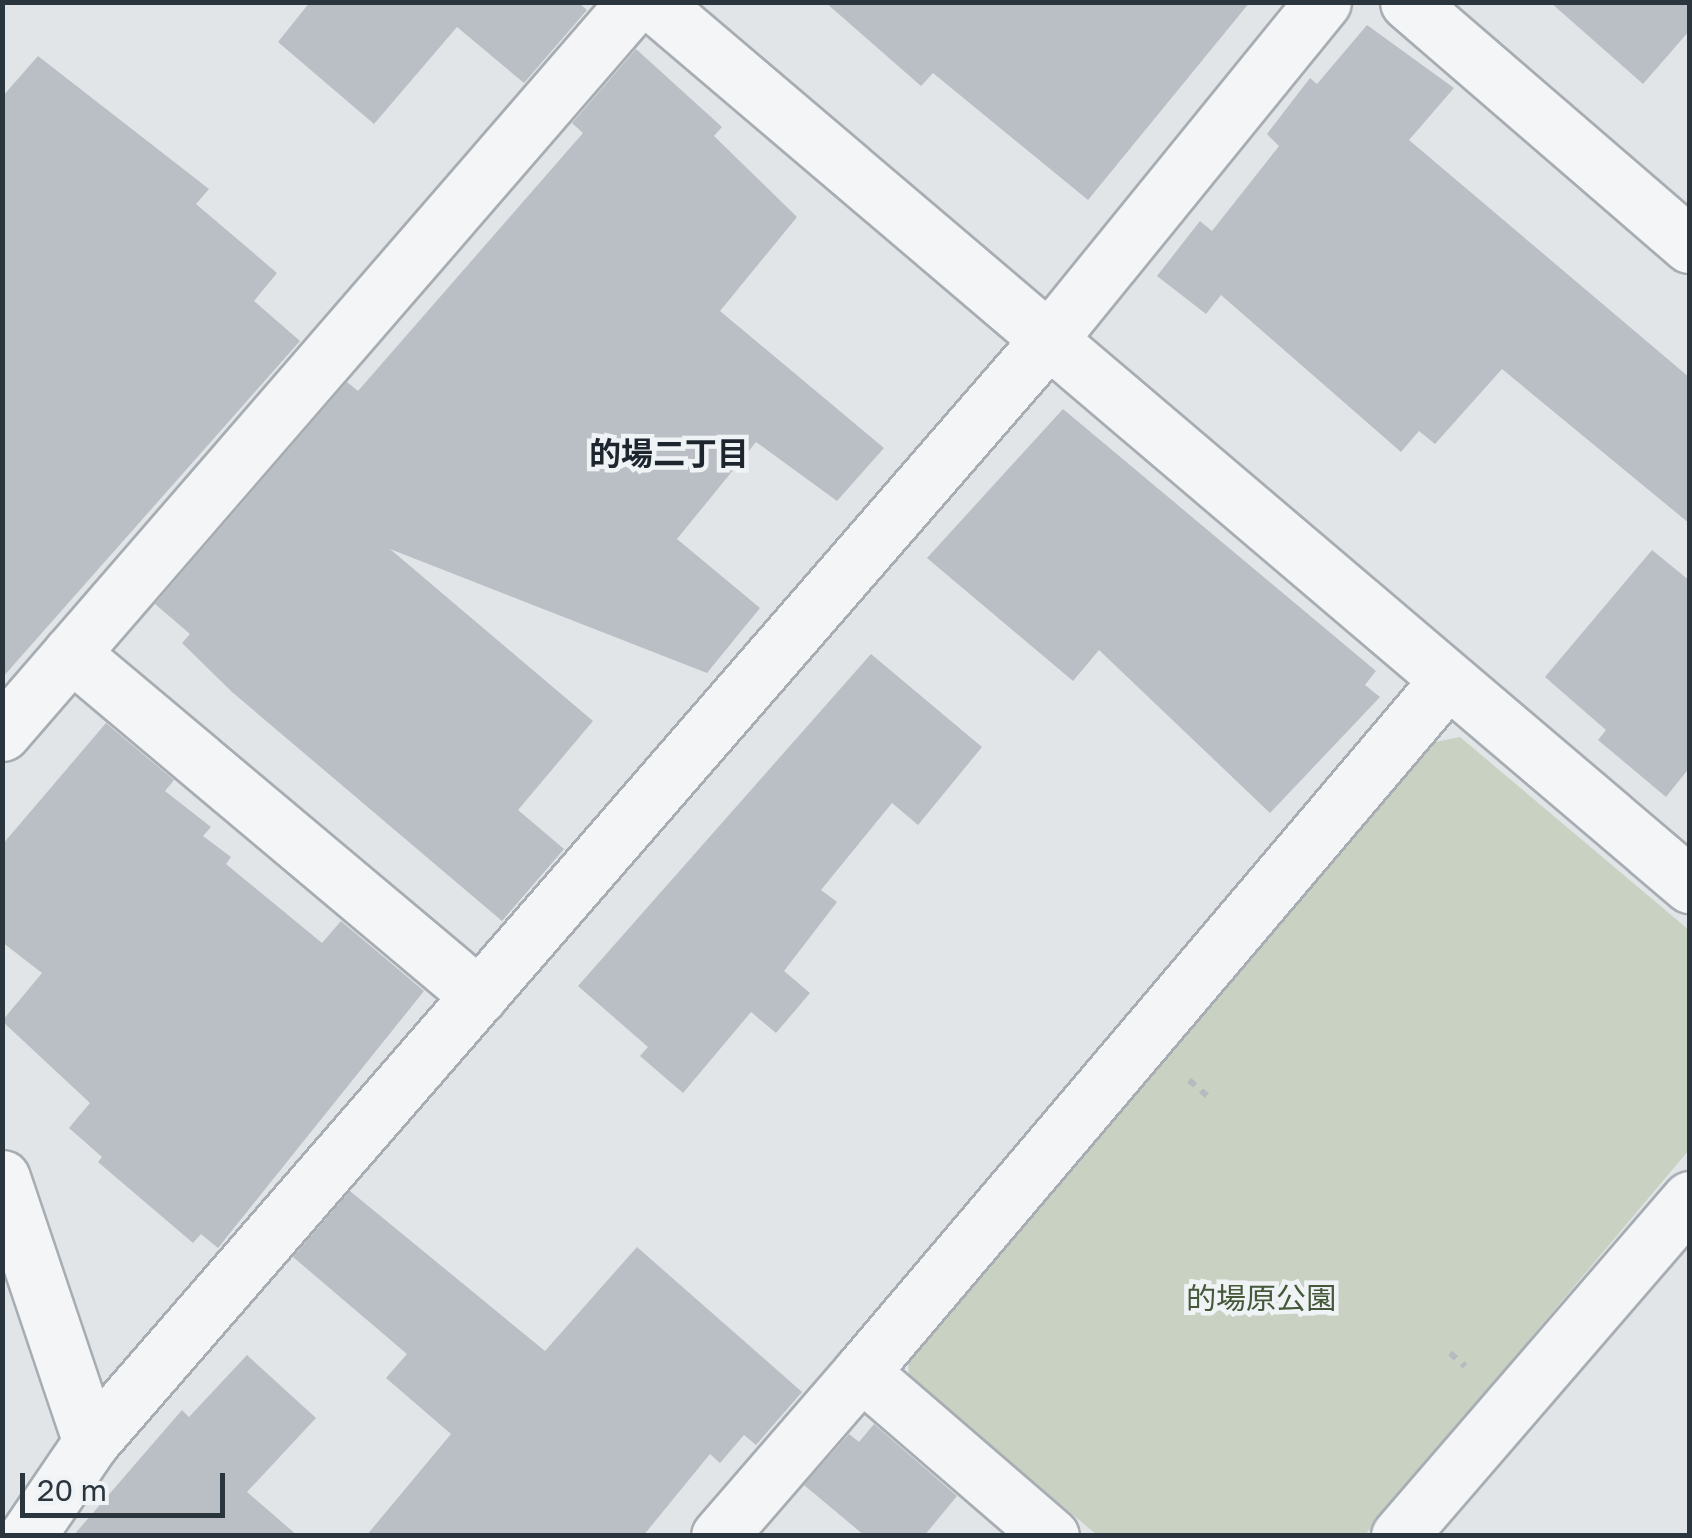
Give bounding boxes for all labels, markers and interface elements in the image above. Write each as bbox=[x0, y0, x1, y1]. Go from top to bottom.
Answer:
district label: 的場二丁目 bbox=[589, 434, 749, 472]
park label: 的場原公園 bbox=[1186, 1280, 1336, 1316]
scale bar bbox=[25, 1453, 230, 1515]
text: 20 m bbox=[37, 1472, 107, 1508]

